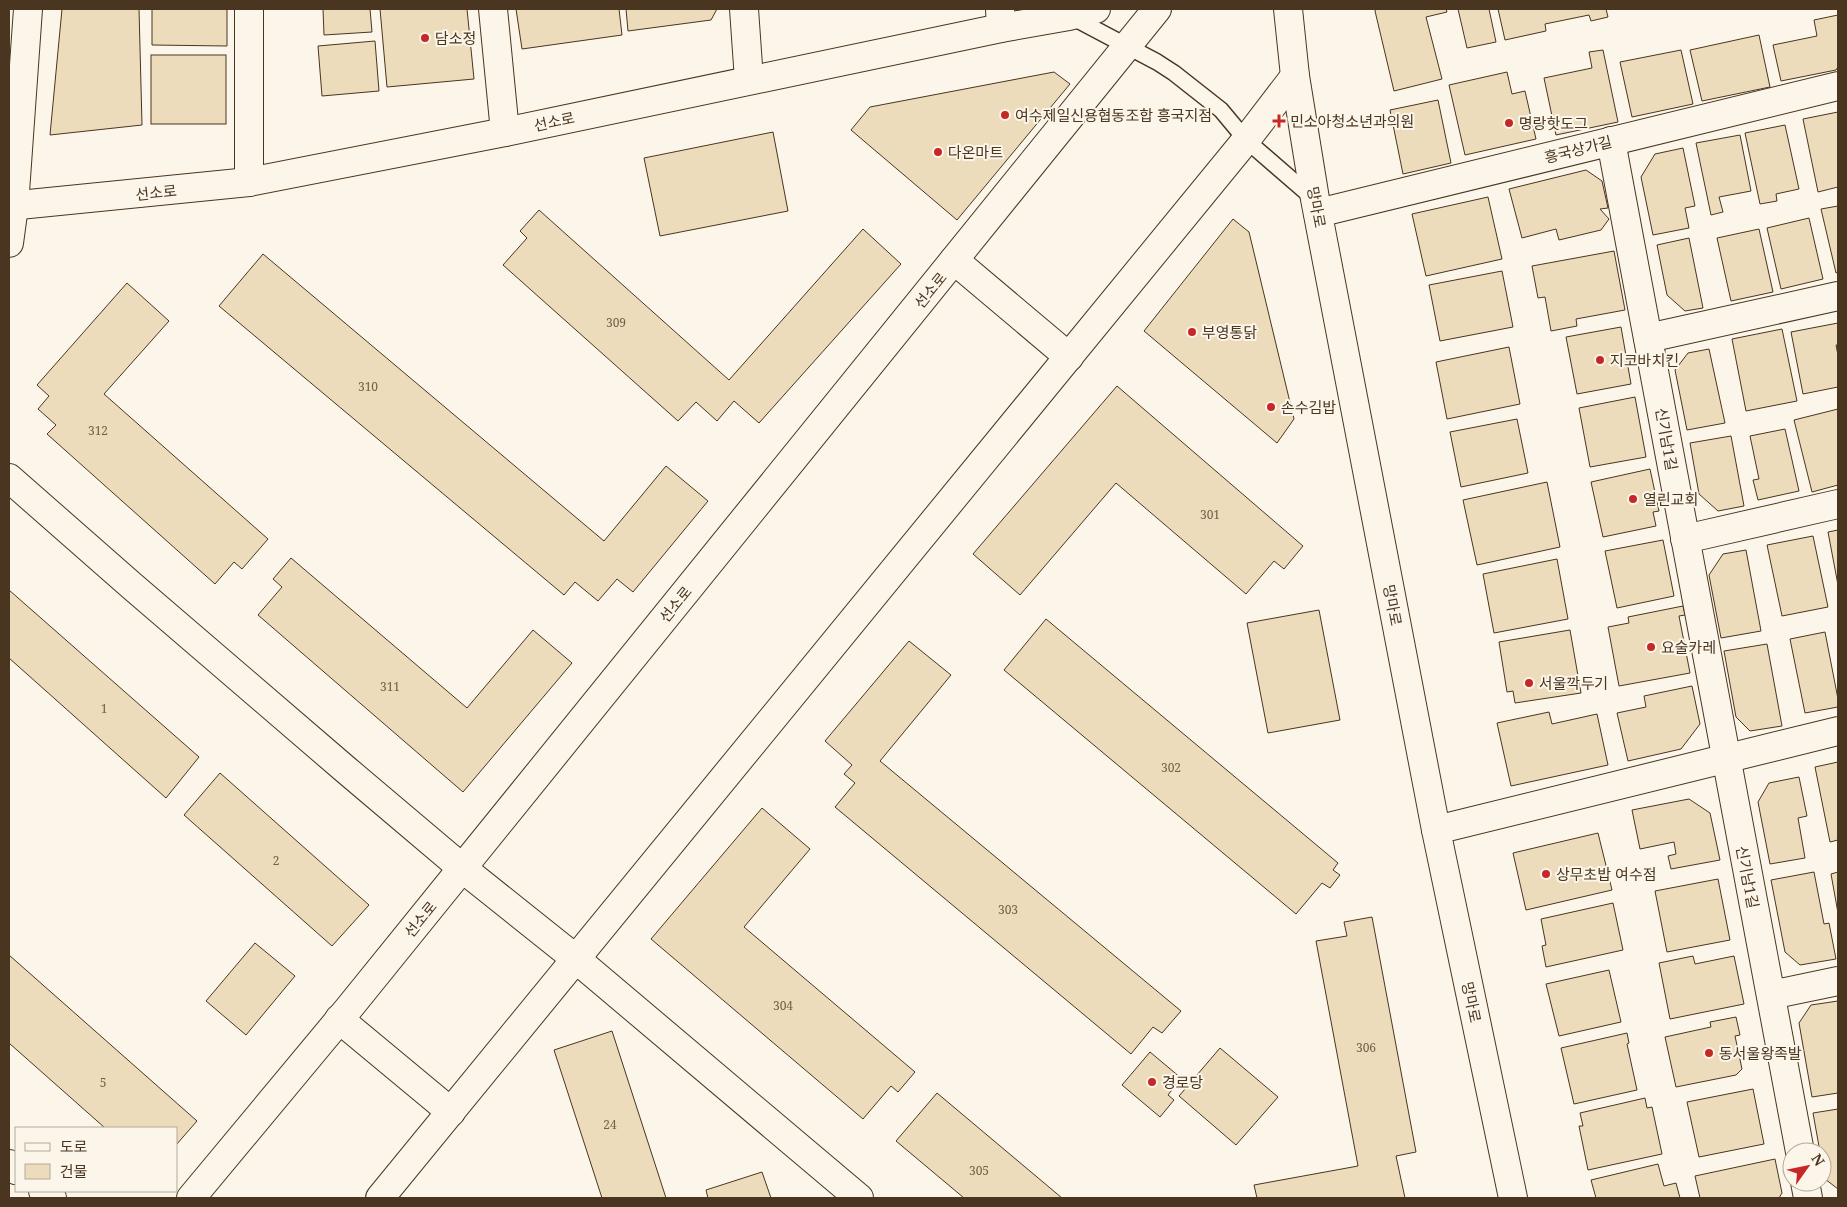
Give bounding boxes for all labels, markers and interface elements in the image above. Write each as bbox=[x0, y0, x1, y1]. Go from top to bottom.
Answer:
place label: 담소정 bbox=[435, 28, 476, 48]
marker: 담소정 bbox=[419, 32, 431, 44]
place label: 여수제일신용협동조합 흥국지점 bbox=[1015, 105, 1212, 125]
street label: 선소로 bbox=[532, 107, 576, 135]
marker: 여수제일신용협동조합 흥국지점 bbox=[999, 109, 1011, 121]
place label: 민소아청소년과의원 bbox=[1290, 111, 1414, 131]
place label: 명랑핫도그 bbox=[1519, 113, 1588, 133]
marker: 민소아청소년과의원 bbox=[1272, 114, 1286, 128]
marker: 명랑핫도그 bbox=[1503, 117, 1515, 129]
street label: 흥국상가길 bbox=[1542, 131, 1614, 167]
place label: 다온마트 bbox=[948, 142, 1003, 162]
marker: 다온마트 bbox=[932, 146, 944, 158]
street label: 선소로 bbox=[134, 180, 178, 204]
street label: 망마로 bbox=[1303, 185, 1331, 229]
street label: 선소로 bbox=[909, 268, 951, 312]
house number: 309 bbox=[606, 314, 626, 331]
place label: 부영통닭 bbox=[1202, 322, 1257, 342]
marker: 부영통닭 bbox=[1186, 326, 1198, 338]
place label: 지코바치킨 bbox=[1610, 350, 1679, 370]
marker: 지코바치킨 bbox=[1594, 354, 1606, 366]
house number: 310 bbox=[358, 378, 378, 395]
place label: 손수김밥 bbox=[1281, 397, 1336, 417]
marker: 손수김밥 bbox=[1265, 401, 1277, 413]
street label: 신기남1길 bbox=[1652, 406, 1682, 472]
house number: 312 bbox=[88, 422, 108, 439]
place label: 열린교회 bbox=[1643, 489, 1698, 509]
marker: 열린교회 bbox=[1627, 493, 1639, 505]
house number: 301 bbox=[1200, 506, 1220, 523]
street label: 선소로 bbox=[654, 582, 696, 626]
street label: 망마로 bbox=[1379, 583, 1407, 627]
place label: 요술카레 bbox=[1661, 637, 1716, 657]
marker: 요술카레 bbox=[1645, 641, 1657, 653]
place label: 서울깍두기 bbox=[1539, 673, 1608, 693]
marker: 서울깍두기 bbox=[1523, 677, 1535, 689]
house number: 311 bbox=[380, 678, 400, 695]
house number: 1 bbox=[101, 700, 107, 717]
house number: 302 bbox=[1161, 759, 1181, 776]
street label: 신기남1길 bbox=[1732, 844, 1764, 910]
house number: 2 bbox=[273, 852, 279, 869]
place label: 상무초밥 여수점 bbox=[1556, 864, 1657, 884]
marker: 상무초밥 여수점 bbox=[1540, 868, 1552, 880]
street label: 선소로 bbox=[399, 897, 441, 941]
house number: 303 bbox=[998, 901, 1018, 918]
street label: 망마로 bbox=[1458, 980, 1486, 1024]
house number: 304 bbox=[773, 997, 793, 1014]
house number: 306 bbox=[1356, 1039, 1376, 1056]
place label: 동서울왕족발 bbox=[1719, 1043, 1802, 1063]
marker: 동서울왕족발 bbox=[1703, 1047, 1715, 1059]
place label: 경로당 bbox=[1162, 1072, 1204, 1092]
house number: 5 bbox=[100, 1074, 106, 1091]
marker: 경로당 bbox=[1146, 1076, 1158, 1088]
house number: 24 bbox=[603, 1116, 617, 1133]
legend bbox=[15, 1127, 178, 1192]
text: 도로 bbox=[60, 1136, 88, 1156]
north arrow bbox=[1782, 1142, 1832, 1192]
text: N bbox=[1807, 1150, 1829, 1169]
text: 건물 bbox=[60, 1161, 88, 1181]
house number: 305 bbox=[969, 1162, 989, 1179]

